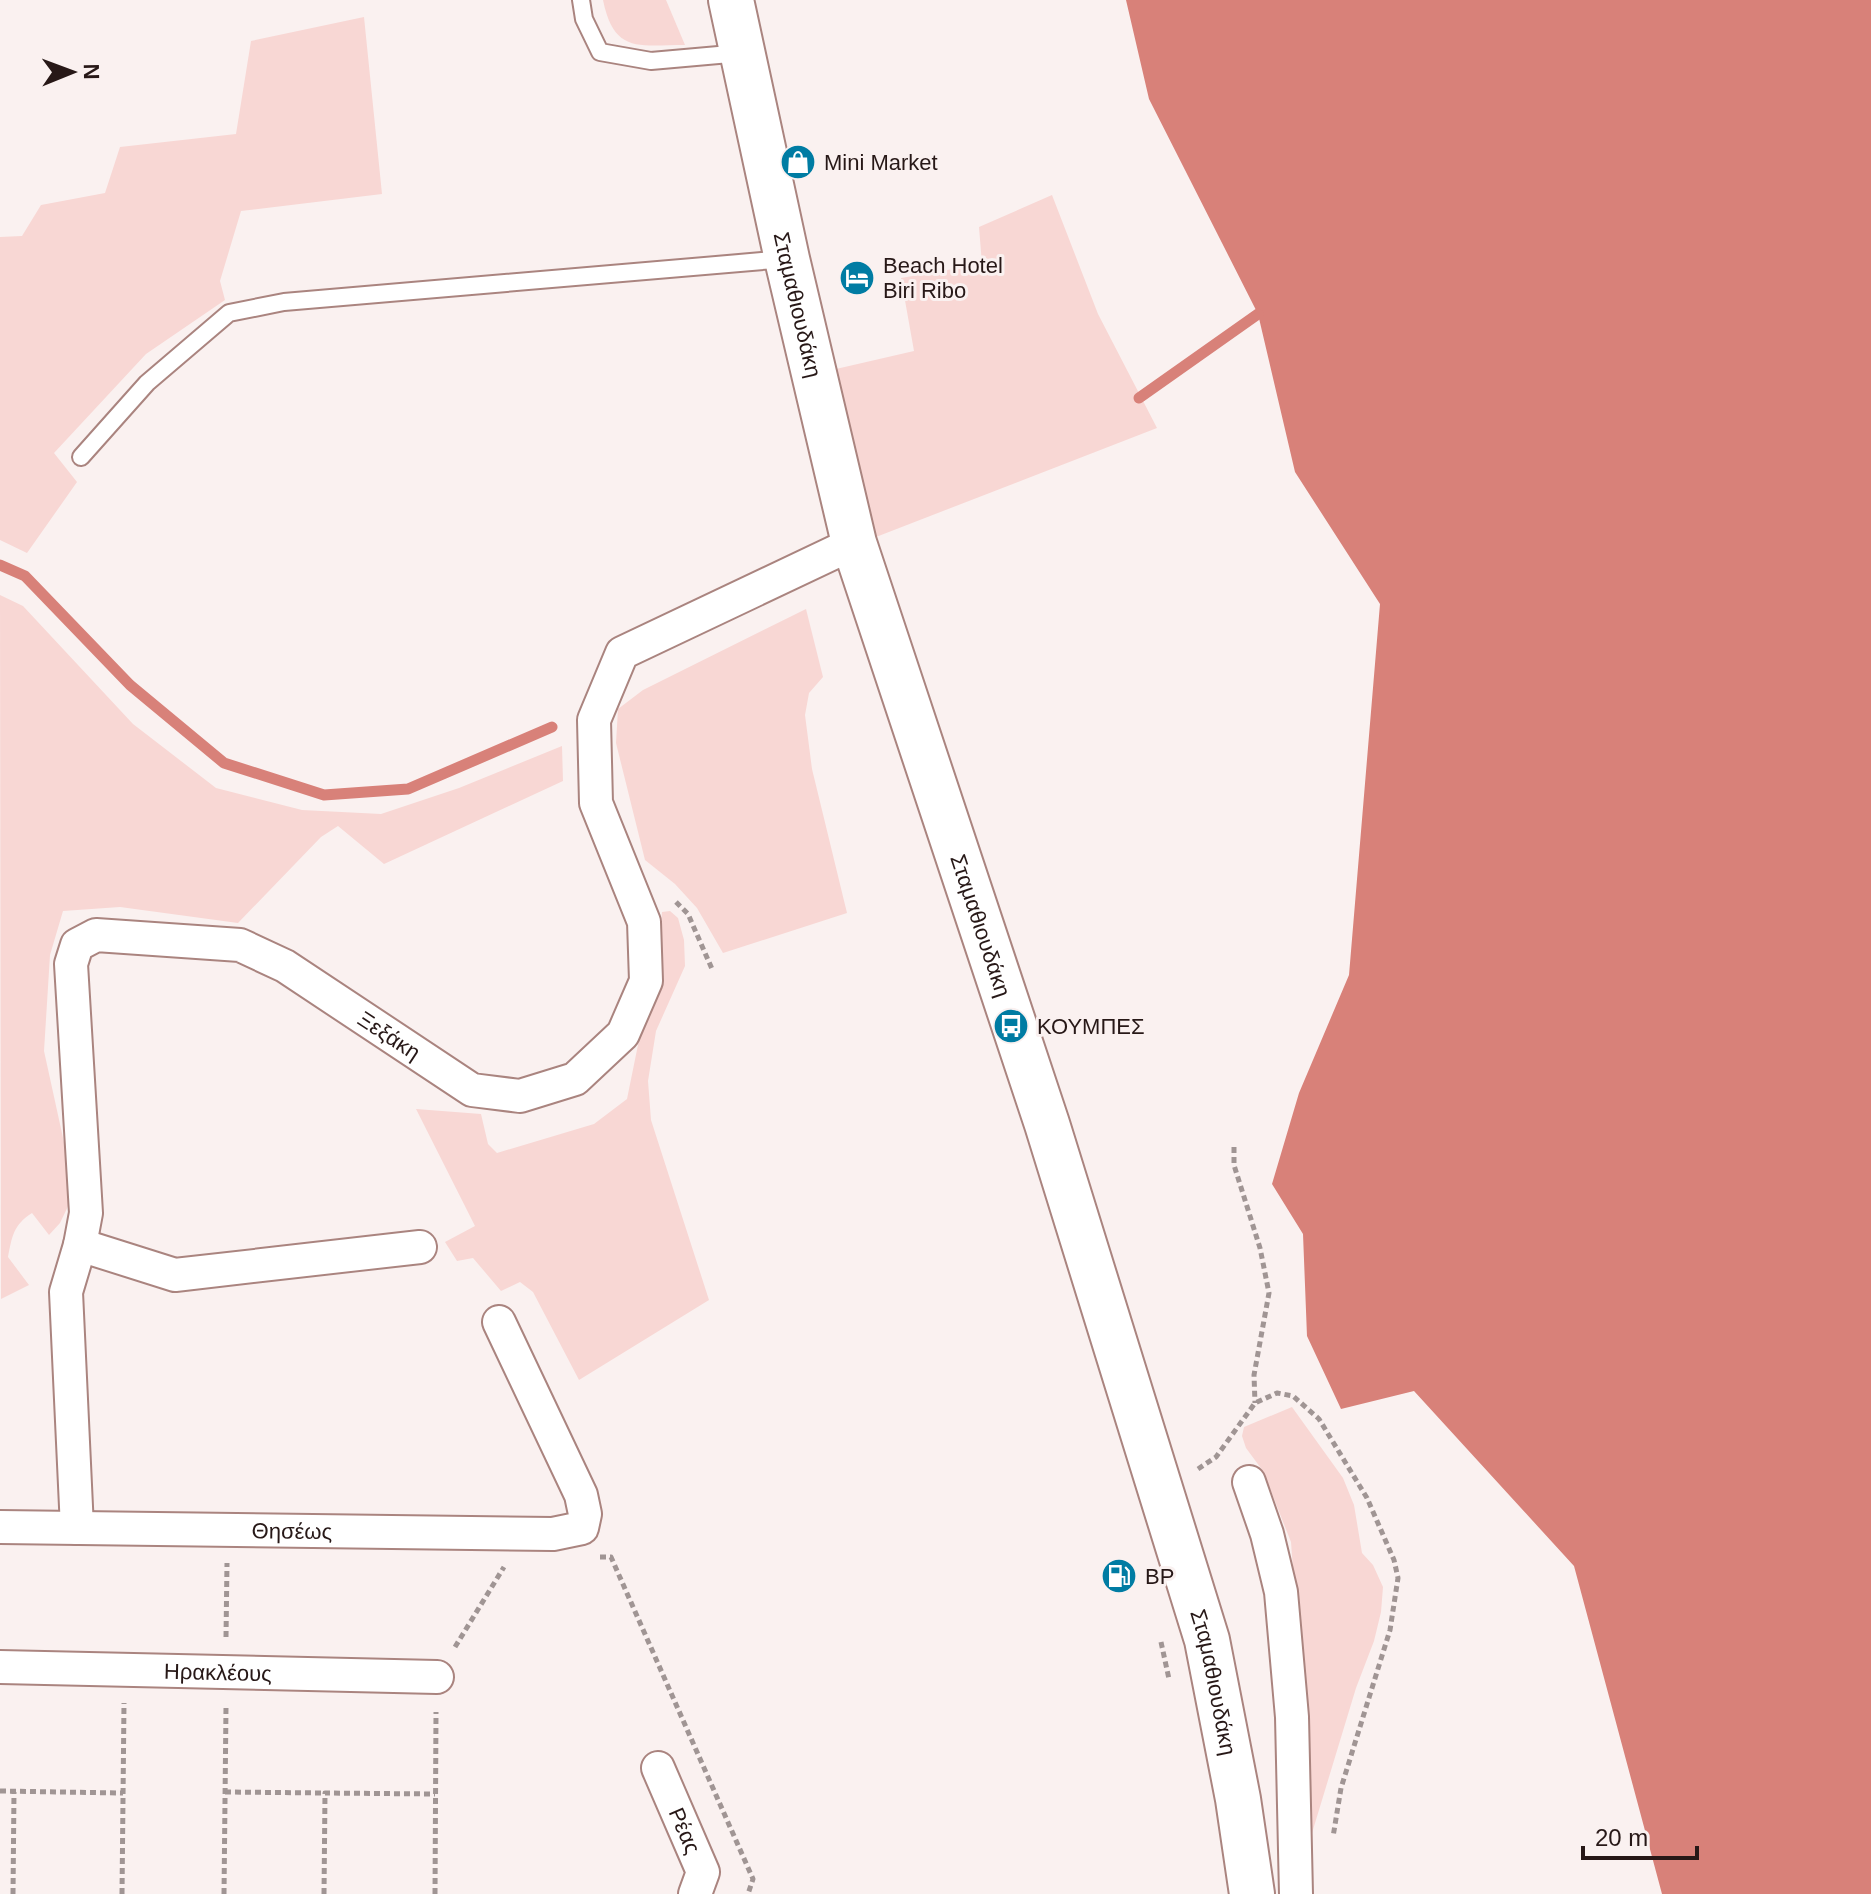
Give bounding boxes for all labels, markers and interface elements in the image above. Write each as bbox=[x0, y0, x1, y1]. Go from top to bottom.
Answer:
north arrow bbox=[32, 32, 112, 112]
text: N bbox=[79, 63, 104, 80]
shop icon: Mini Market bbox=[779, 143, 817, 181]
place label: Mini Market bbox=[824, 150, 938, 175]
street label: Σταμαθιουδάκη bbox=[769, 230, 827, 380]
place label: Beach Hotel Biri Ribo bbox=[883, 253, 1003, 303]
hotel icon: Beach Hotel Biri Ribo bbox=[838, 259, 876, 297]
street label: Σταμαθιουδάκη bbox=[945, 851, 1016, 1000]
street label: Ξεξάκη bbox=[353, 1006, 425, 1065]
bus stop icon: ΚΟΥΜΠΕΣ bbox=[992, 1007, 1030, 1045]
place label: ΚΟΥΜΠΕΣ bbox=[1037, 1014, 1145, 1039]
street label: Θησέως bbox=[252, 1518, 332, 1544]
fuel station icon: BP bbox=[1100, 1557, 1138, 1595]
place label: BP bbox=[1145, 1564, 1174, 1589]
street label: Σταμαθιουδάκη bbox=[1185, 1606, 1241, 1757]
street label: Ηρακλέους bbox=[164, 1659, 272, 1686]
street label: Ρέας bbox=[664, 1804, 706, 1858]
scale bar bbox=[1583, 1810, 1697, 1860]
text: 20 m bbox=[1595, 1824, 1648, 1851]

